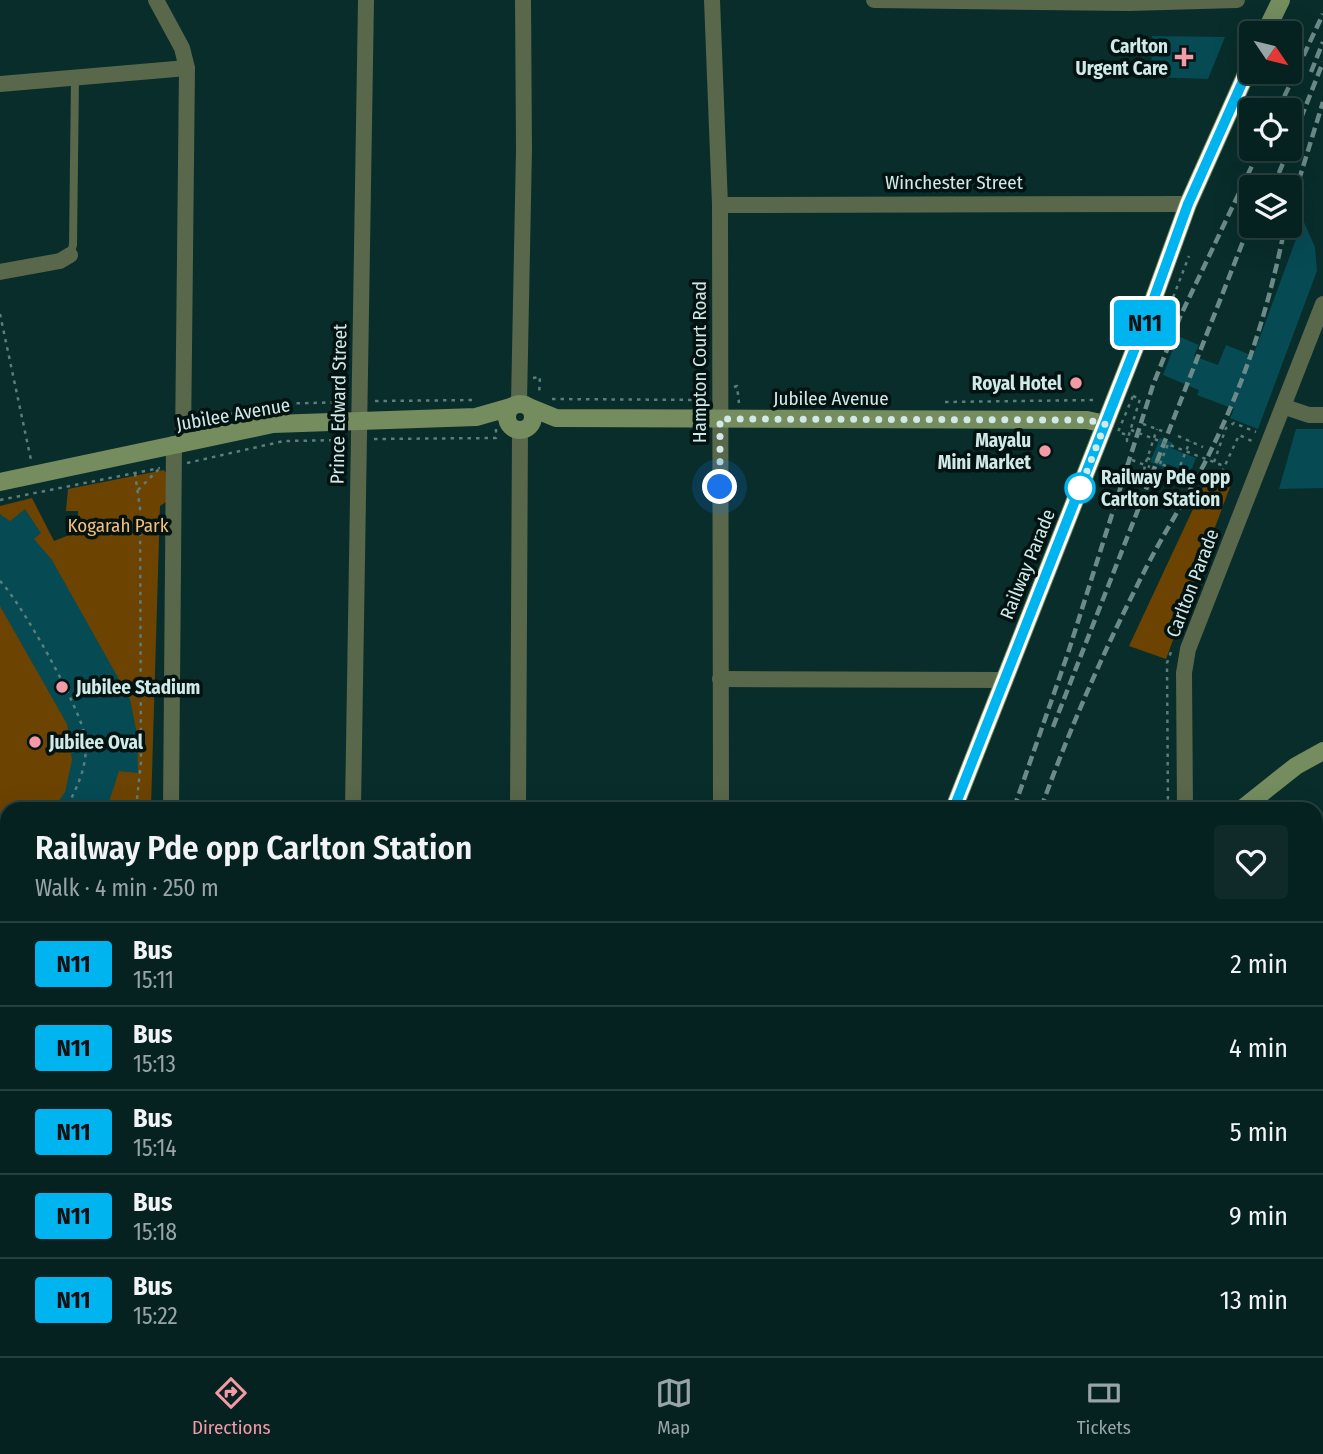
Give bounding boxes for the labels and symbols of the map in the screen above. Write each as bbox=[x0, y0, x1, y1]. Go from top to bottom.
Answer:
north arrow bbox=[1239, 21, 1302, 84]
place label: Carlton Urgent Care bbox=[1076, 35, 1168, 80]
marker: Carlton Urgent Care bbox=[1174, 47, 1194, 67]
street label: Winchester Street bbox=[885, 171, 1024, 194]
street label: Hampton Court Road bbox=[688, 281, 711, 443]
line badge: N11 bbox=[1105, 300, 1185, 346]
street label: Prince Edward Street bbox=[326, 323, 351, 484]
place label: Royal Hotel bbox=[972, 372, 1063, 395]
marker: Royal Hotel bbox=[1068, 375, 1084, 391]
street label: Jubilee Avenue bbox=[773, 387, 889, 410]
street label: Jubilee Avenue bbox=[174, 393, 292, 436]
place label: Mayalu Mini Market bbox=[938, 429, 1031, 474]
marker: Mayalu Mini Market bbox=[1037, 443, 1053, 459]
place label: Railway Pde opp Carlton Station bbox=[1101, 466, 1230, 511]
your location bbox=[702, 469, 737, 504]
marker: Railway Pde opp Carlton Station bbox=[1065, 473, 1095, 503]
street label: Railway Parade bbox=[995, 506, 1060, 623]
park label: Kogarah Park bbox=[67, 514, 169, 537]
street label: Carlton Parade bbox=[1161, 526, 1224, 641]
place label: Jubilee Stadium bbox=[75, 676, 200, 699]
marker: Jubilee Stadium bbox=[54, 679, 70, 695]
place label: Jubilee Oval bbox=[48, 731, 144, 754]
marker: Jubilee Oval bbox=[27, 734, 43, 750]

